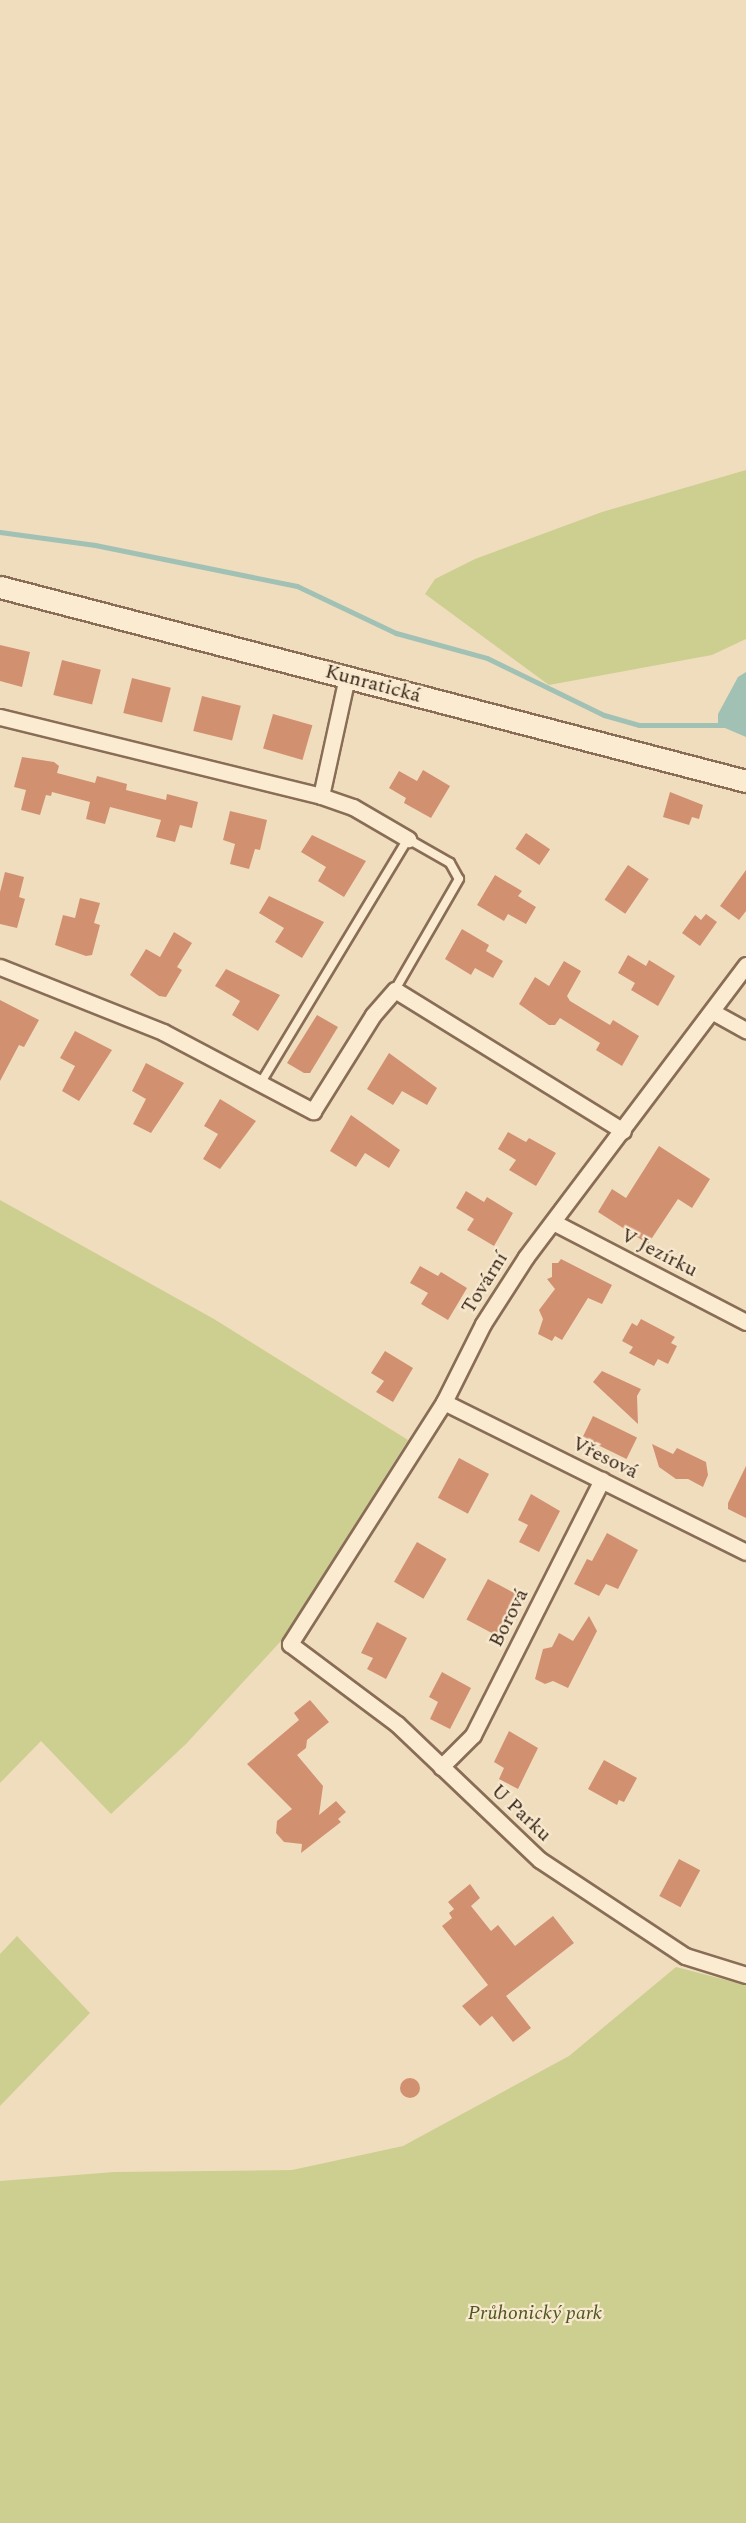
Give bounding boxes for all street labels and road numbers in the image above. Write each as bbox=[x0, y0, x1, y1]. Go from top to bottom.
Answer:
street label: Kunratická bbox=[323, 660, 423, 708]
street label: V Jezírku bbox=[617, 1223, 701, 1283]
street label: Tovární bbox=[457, 1248, 513, 1318]
street label: Vřesová bbox=[568, 1432, 642, 1484]
street label: Borová bbox=[484, 1585, 534, 1651]
street label: U Parku bbox=[486, 1779, 556, 1847]

